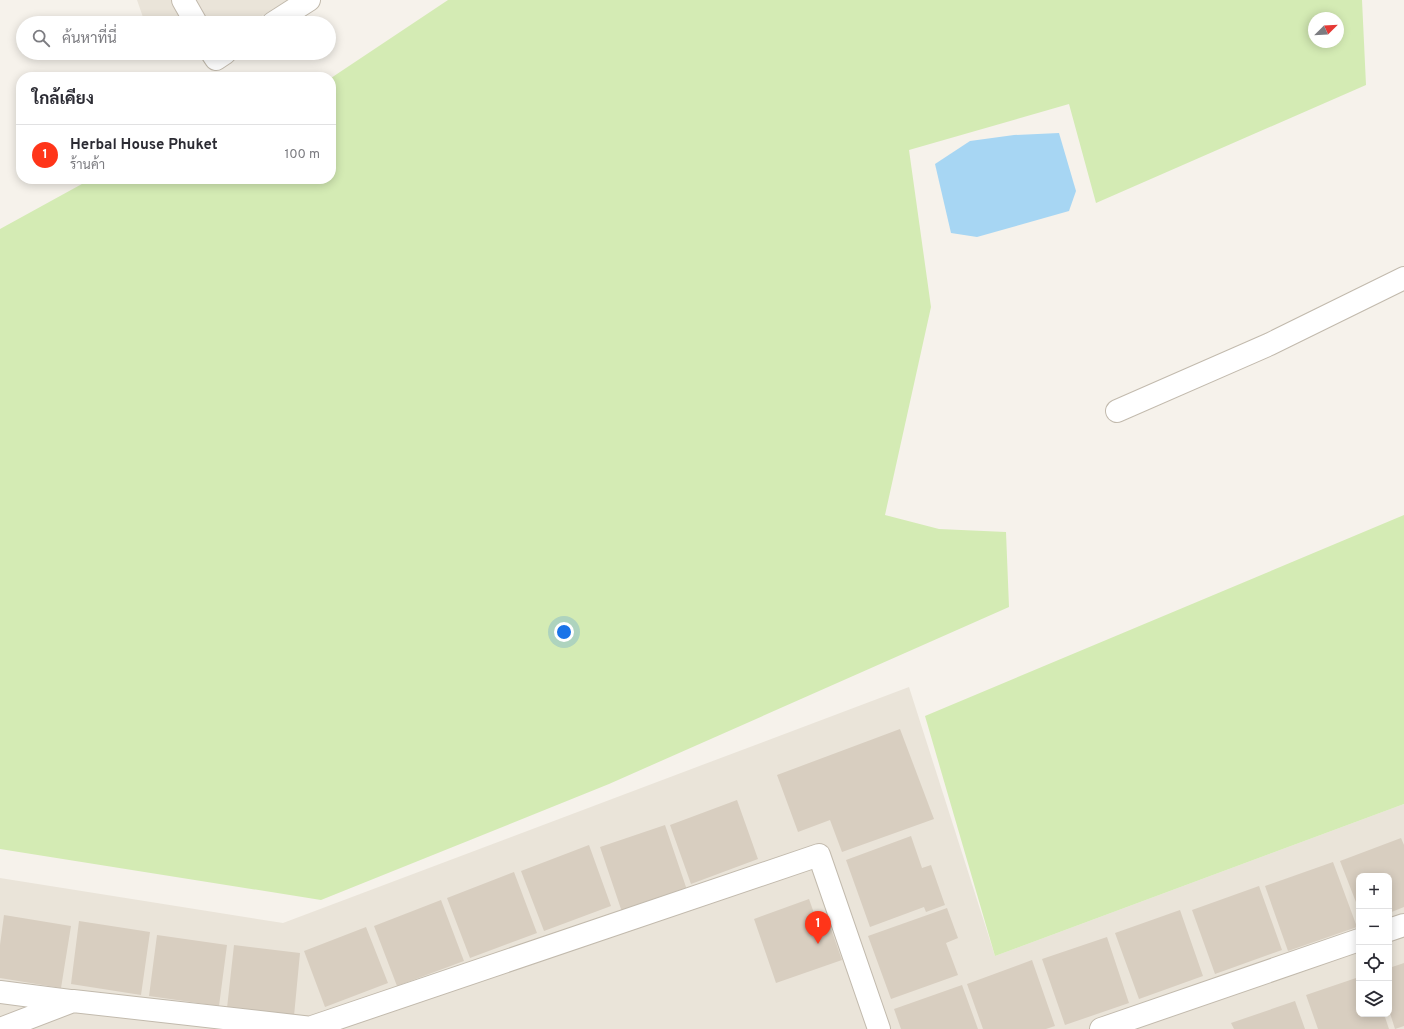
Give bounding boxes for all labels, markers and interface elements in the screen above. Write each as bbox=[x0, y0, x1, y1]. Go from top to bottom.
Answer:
north arrow bbox=[1308, 12, 1344, 48]
search box bbox=[16, 16, 336, 60]
icon: search bbox=[30, 27, 52, 49]
text: ค้นหาที่นี่ bbox=[62, 30, 117, 49]
text: ใกล้เคียง bbox=[32, 89, 94, 111]
text: Herbal House Phuket bbox=[70, 136, 218, 155]
text: 1 bbox=[42, 147, 48, 163]
text: 100 m bbox=[284, 147, 320, 163]
text: ร้านค้า bbox=[70, 158, 105, 174]
your location bbox=[554, 622, 574, 642]
map controls bbox=[1356, 873, 1392, 1017]
button: + bbox=[1356, 873, 1392, 909]
button: − bbox=[1356, 909, 1392, 945]
pin: 1 bbox=[805, 911, 831, 944]
button: locate bbox=[1356, 945, 1392, 981]
button: layers bbox=[1356, 981, 1392, 1017]

